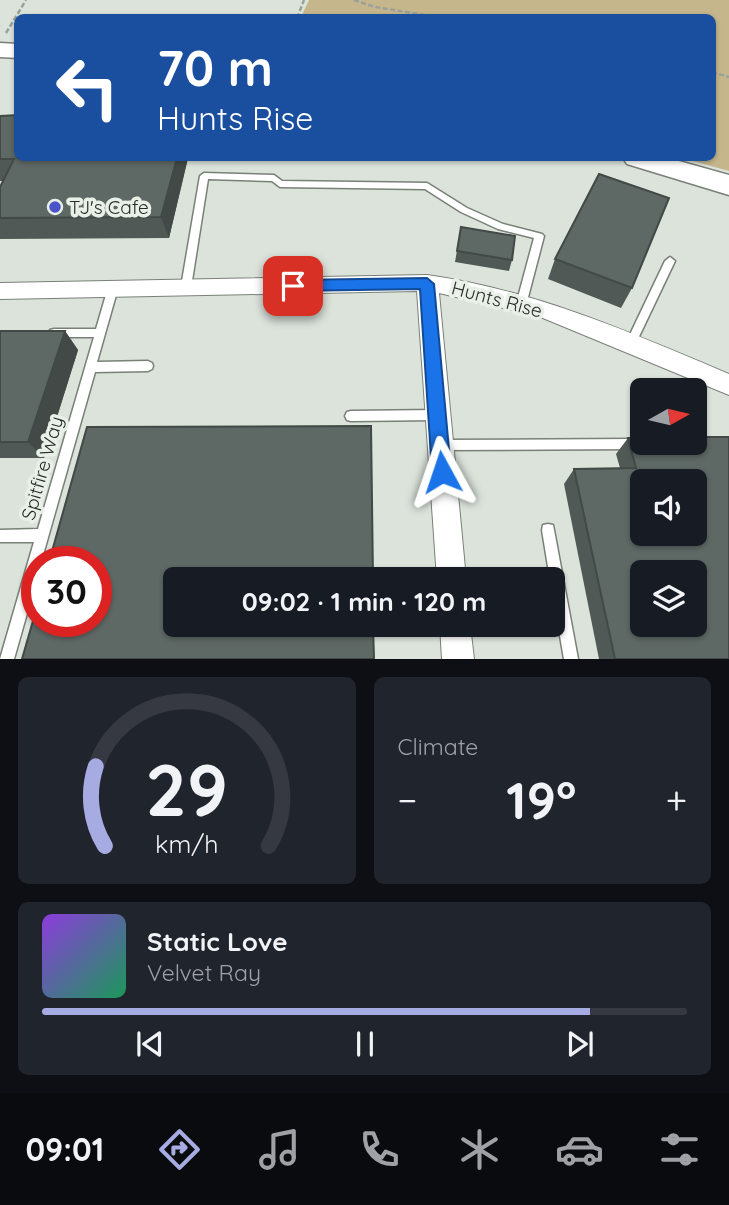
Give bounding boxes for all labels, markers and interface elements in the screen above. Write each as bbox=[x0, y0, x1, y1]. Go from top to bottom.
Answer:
text: 70 m bbox=[157, 37, 273, 98]
icon: left bbox=[42, 42, 133, 133]
text: Hunts Rise bbox=[157, 98, 313, 138]
place label: TJ's Cafe bbox=[69, 195, 149, 219]
marker: TJ's Cafe bbox=[47, 199, 63, 215]
pin bbox=[263, 256, 323, 316]
icon: arrive bbox=[274, 267, 312, 305]
street label: Hunts Rise bbox=[449, 275, 545, 323]
north arrow bbox=[630, 378, 707, 455]
map controls bbox=[630, 378, 707, 637]
street label: Spitfire Way bbox=[16, 413, 68, 523]
position arrow bbox=[405, 435, 479, 509]
button: sound bbox=[630, 469, 707, 546]
speed limit sign: 30 bbox=[21, 546, 112, 637]
button: layers bbox=[630, 560, 707, 637]
text: 09:02 · 1 min · 120 m bbox=[242, 585, 486, 618]
text: Climate bbox=[398, 732, 478, 761]
text: 29 bbox=[145, 744, 228, 835]
text: 19° bbox=[506, 767, 577, 832]
text: − bbox=[398, 776, 417, 824]
text: + bbox=[666, 776, 687, 824]
text: km/h bbox=[155, 828, 218, 859]
text: Static Love bbox=[147, 925, 288, 958]
text: Velvet Ray bbox=[147, 958, 261, 987]
icon: previous bbox=[131, 1025, 169, 1063]
icon: pause bbox=[346, 1025, 384, 1063]
icon: next bbox=[561, 1025, 599, 1063]
icon: directions bbox=[155, 1125, 204, 1174]
icon: music bbox=[255, 1125, 304, 1174]
icon: phone bbox=[355, 1125, 404, 1174]
icon: climate bbox=[455, 1125, 504, 1174]
icon: car bbox=[555, 1125, 604, 1174]
icon: filters bbox=[655, 1125, 704, 1174]
text: 09:01 bbox=[25, 1129, 104, 1169]

